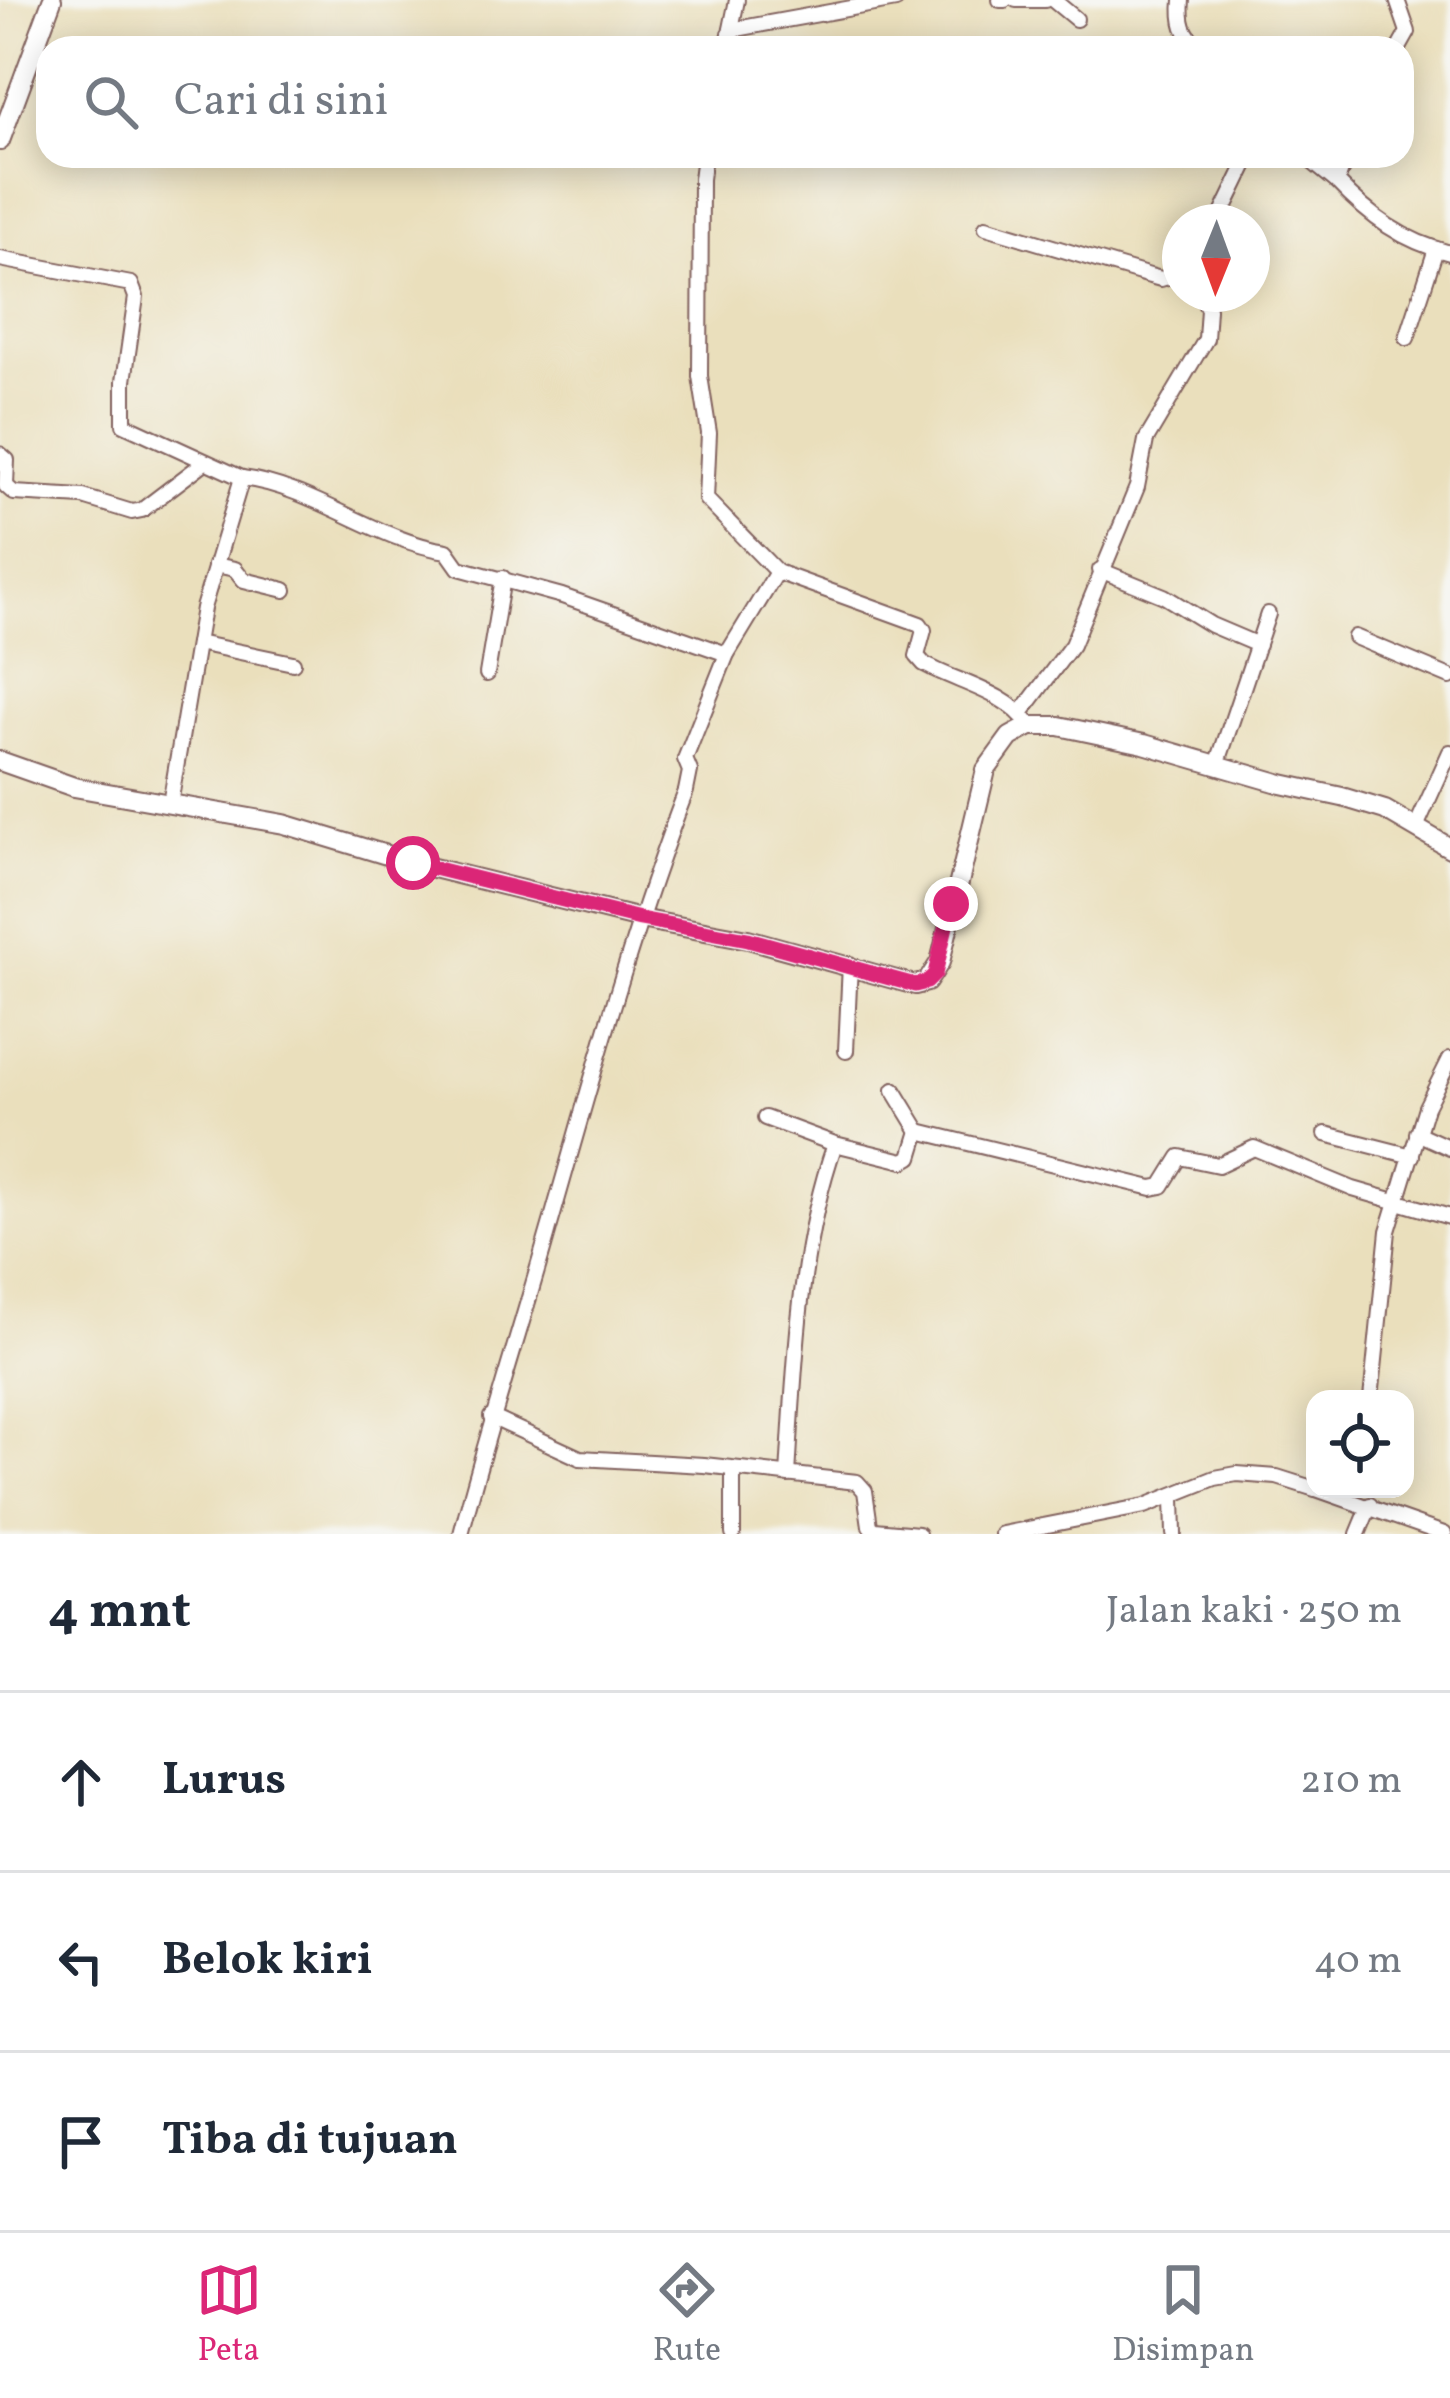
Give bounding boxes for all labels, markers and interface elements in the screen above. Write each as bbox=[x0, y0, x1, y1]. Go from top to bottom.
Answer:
search box bbox=[36, 36, 1414, 168]
icon: search bbox=[78, 69, 144, 135]
text: Cari di sini bbox=[174, 71, 388, 134]
north arrow bbox=[1162, 204, 1270, 312]
route start bbox=[386, 836, 440, 890]
route end bbox=[924, 877, 978, 931]
map controls bbox=[1306, 1390, 1414, 1498]
button: locate bbox=[1306, 1390, 1414, 1498]
text: 4 mnt bbox=[48, 1577, 191, 1648]
text: Jalan kaki · 250 m bbox=[1106, 1585, 1402, 1639]
icon: ahead bbox=[48, 1749, 114, 1815]
text: Lurus bbox=[162, 1750, 286, 1813]
text: 210 m bbox=[1300, 1755, 1402, 1809]
icon: left bbox=[48, 1929, 114, 1995]
text: Belok kiri bbox=[162, 1930, 373, 1993]
text: 40 m bbox=[1314, 1935, 1402, 1989]
icon: arrive bbox=[48, 2109, 114, 2175]
text: Tiba di tujuan bbox=[162, 2110, 458, 2173]
tab: Peta bbox=[196, 2257, 262, 2375]
tab: Rute bbox=[653, 2257, 721, 2375]
tab: Disimpan bbox=[1112, 2257, 1254, 2375]

